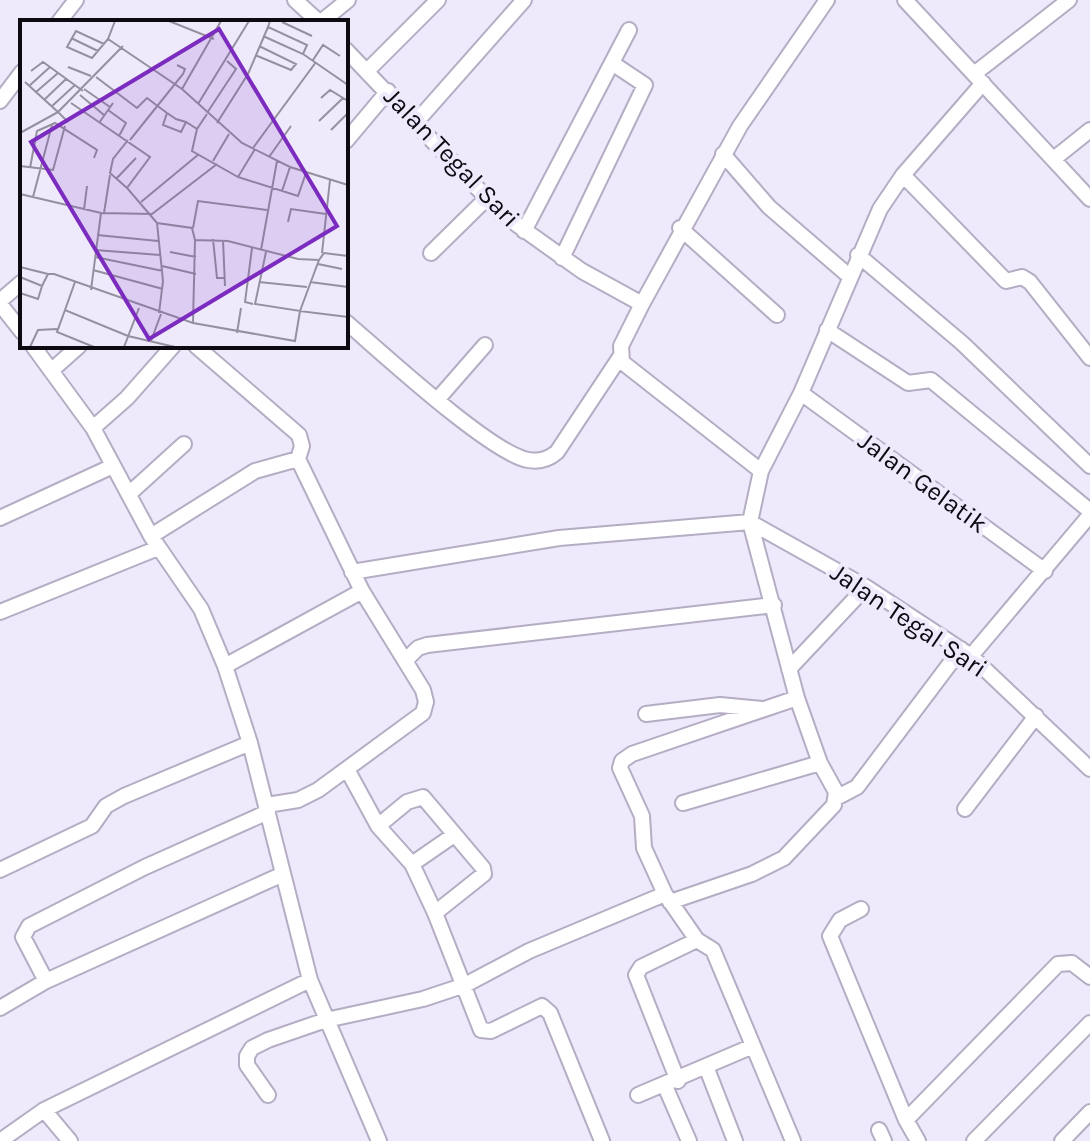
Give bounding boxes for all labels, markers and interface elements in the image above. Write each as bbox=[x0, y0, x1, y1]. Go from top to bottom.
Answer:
inset map bbox=[20, 20, 348, 348]
street label: Jalan Tegal Sari bbox=[377, 81, 526, 234]
street label: Jalan Gelatik bbox=[852, 425, 993, 540]
street label: Jalan Tegal Sari bbox=[824, 557, 993, 684]

